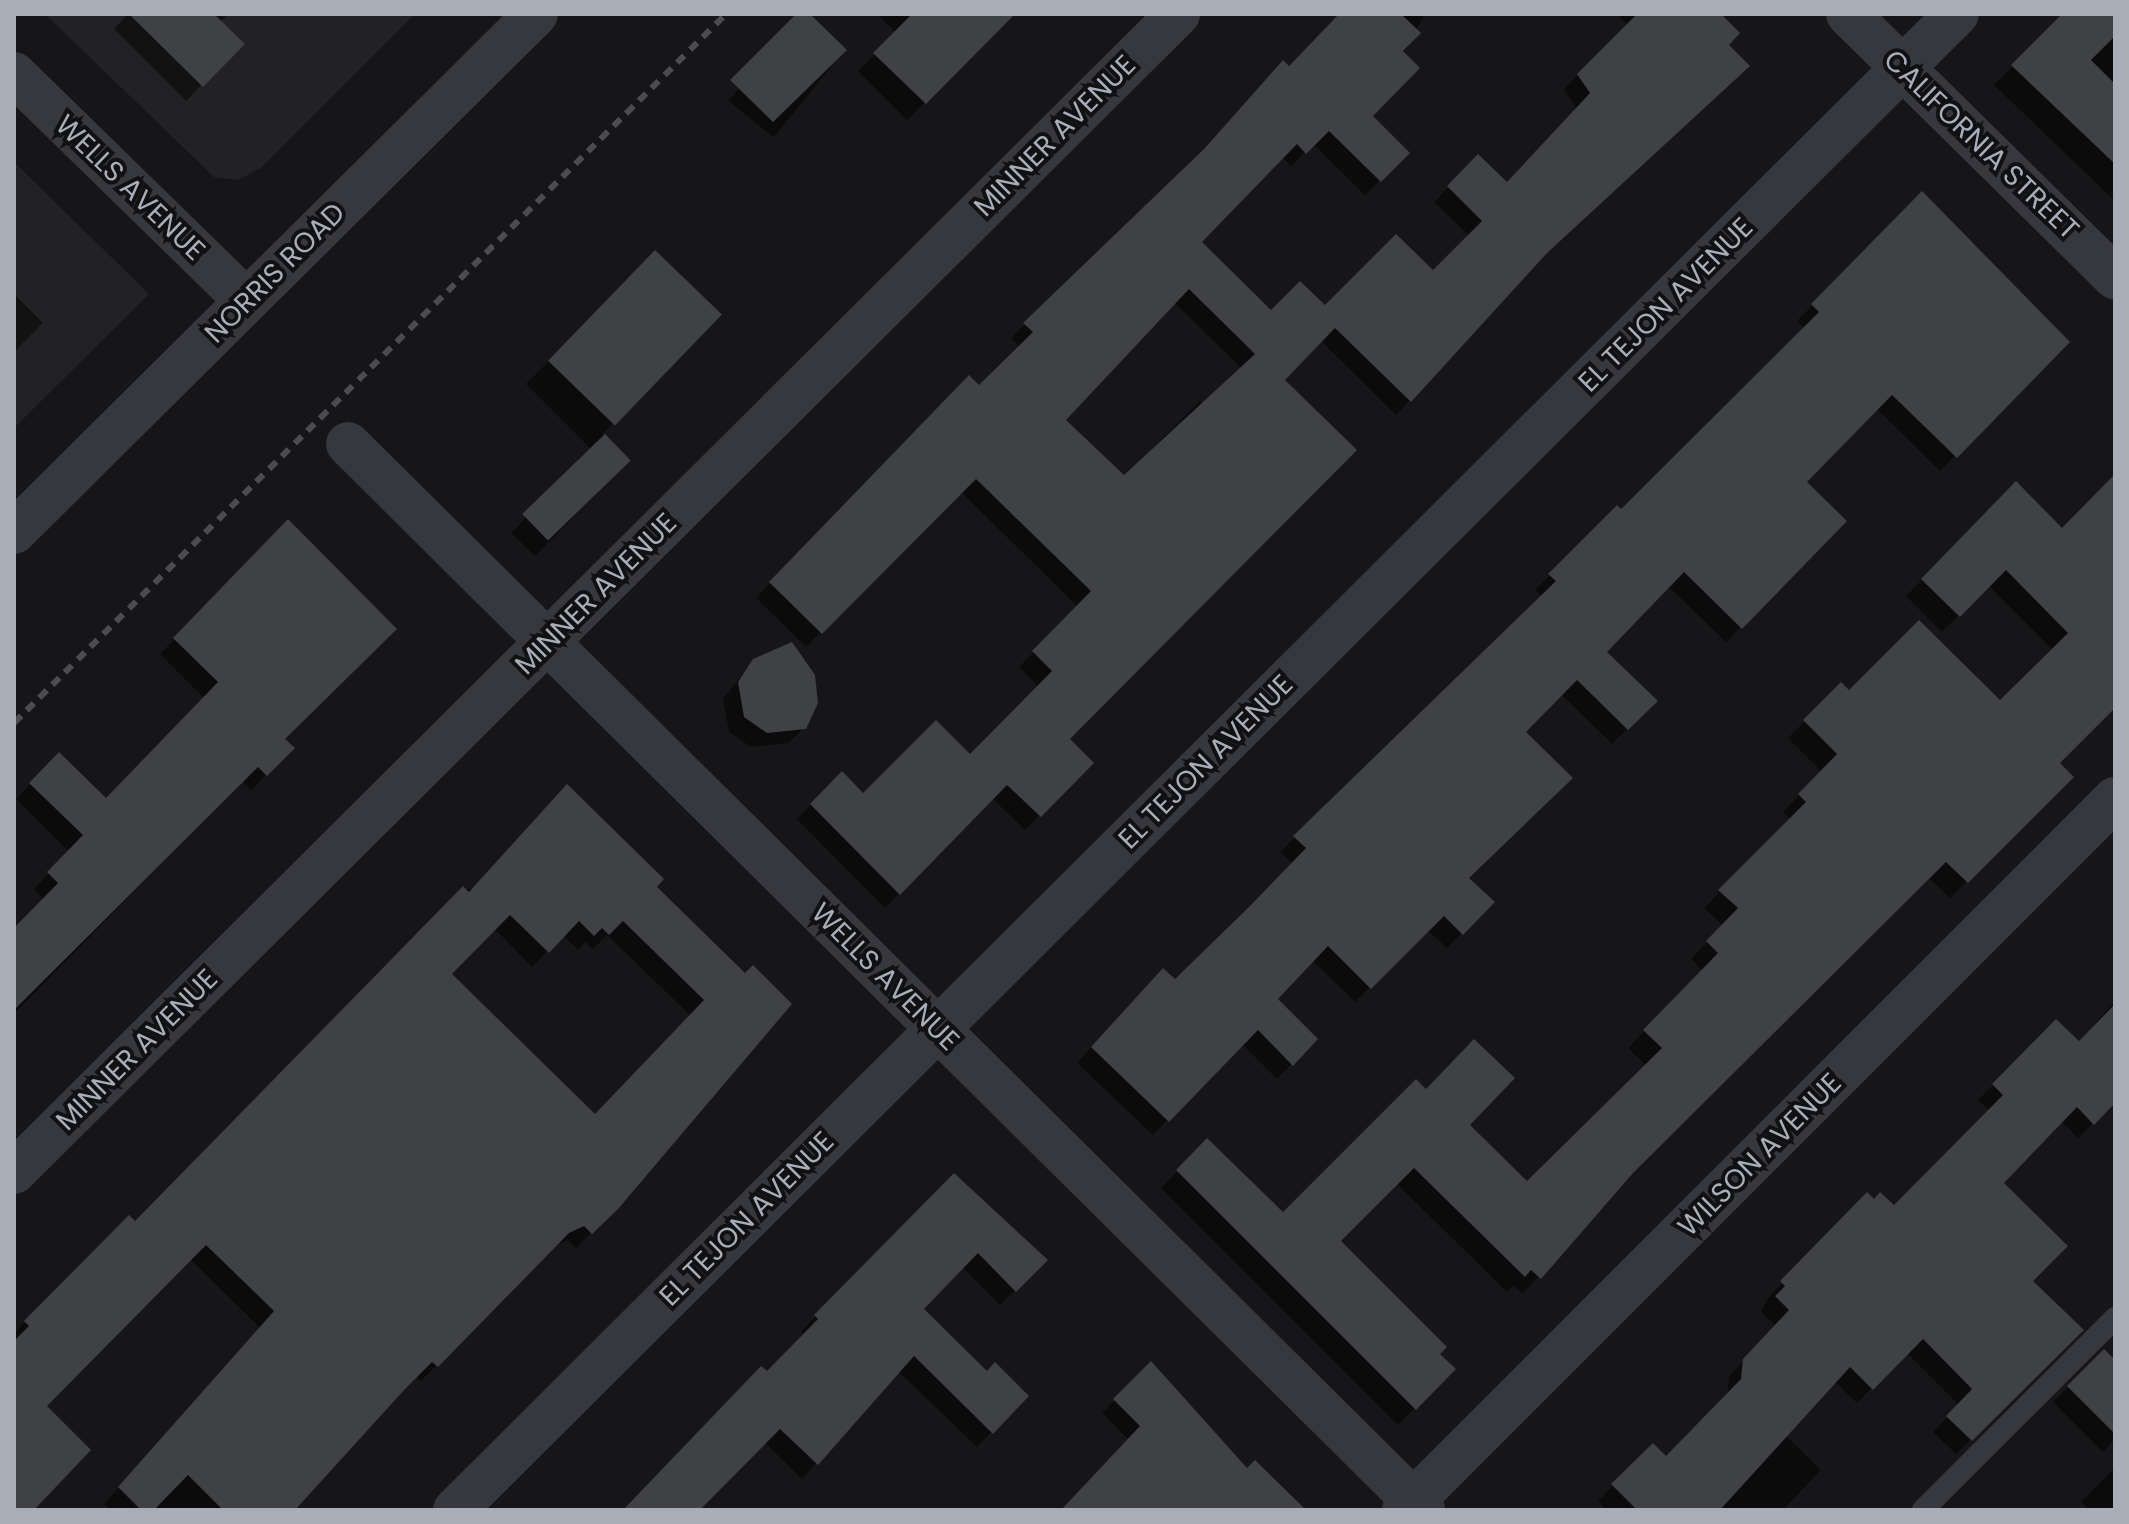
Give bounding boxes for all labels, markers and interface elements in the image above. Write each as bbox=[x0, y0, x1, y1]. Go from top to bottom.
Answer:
street label: CALIFORNIA STREET bbox=[1877, 43, 2085, 247]
street label: MINNER AVENUE bbox=[967, 48, 1143, 224]
street label: WELLS AVENUE bbox=[48, 108, 212, 268]
street label: NORRIS ROAD bbox=[198, 196, 352, 350]
street label: EL TEJON AVENUE bbox=[1572, 211, 1760, 399]
street label: MINNER AVENUE bbox=[508, 506, 684, 682]
street label: EL TEJON AVENUE bbox=[1112, 668, 1300, 856]
street label: WELLS AVENUE bbox=[804, 896, 966, 1058]
street label: MINNER AVENUE bbox=[49, 962, 225, 1138]
street label: WILSON AVENUE bbox=[1671, 1066, 1849, 1244]
street label: EL TEJON AVENUE bbox=[653, 1125, 841, 1313]

